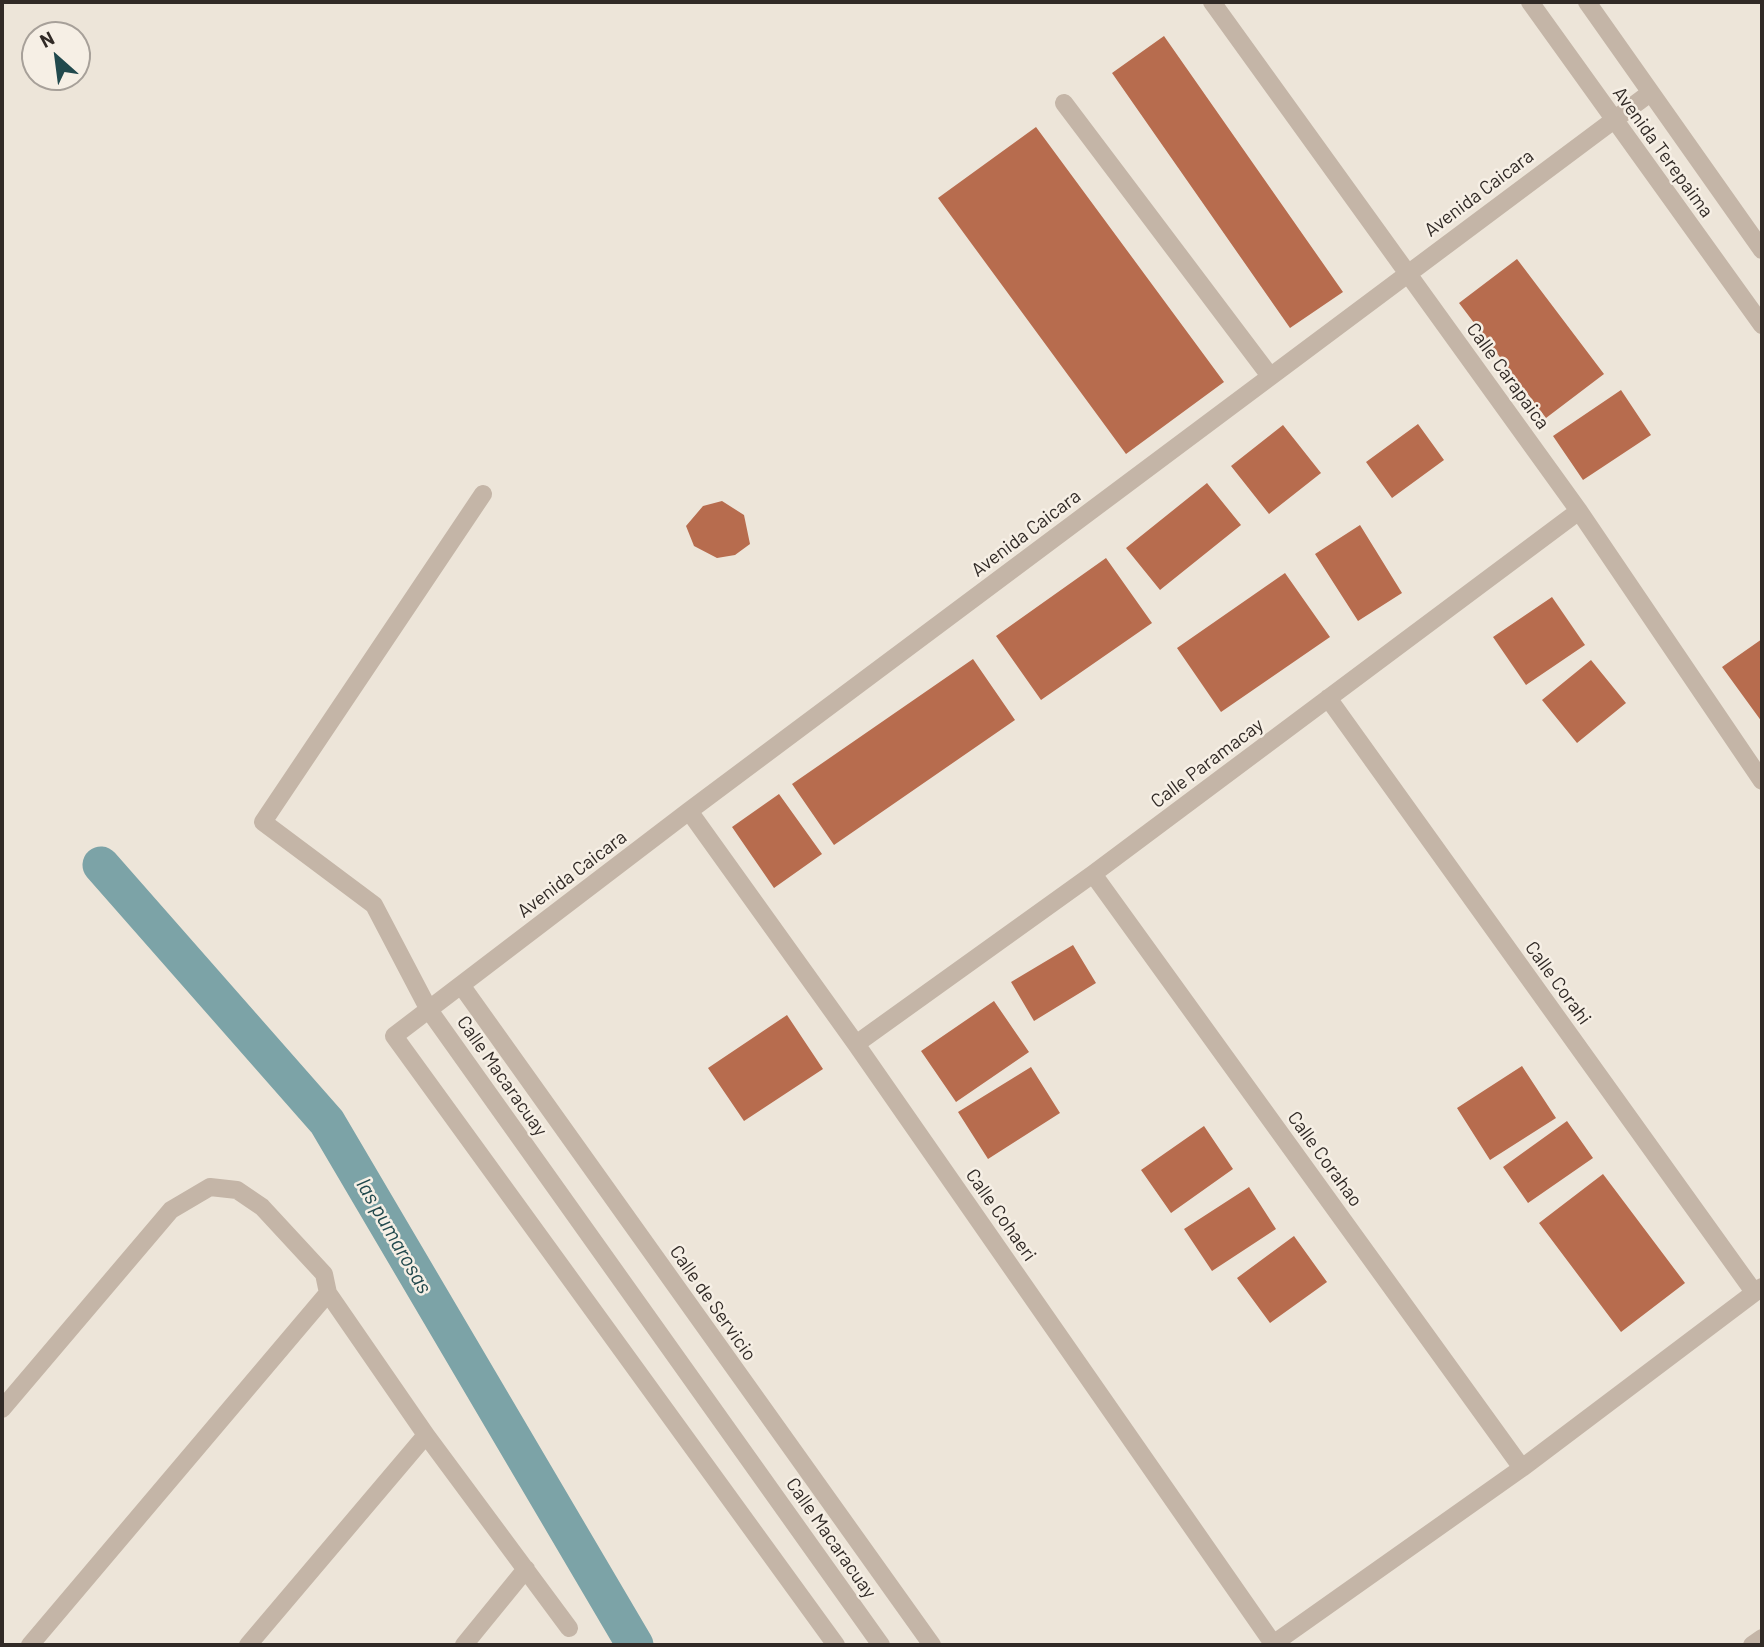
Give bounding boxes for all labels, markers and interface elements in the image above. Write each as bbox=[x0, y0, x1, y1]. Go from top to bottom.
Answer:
north arrow bbox=[21, 21, 91, 91]
text: N bbox=[36, 26, 58, 52]
street label: Avenida Terepaima bbox=[1608, 82, 1718, 222]
street label: Avenida Caicara bbox=[1420, 144, 1538, 242]
street label: Calle Carapaica bbox=[1462, 318, 1554, 434]
street label: Avenida Caicara bbox=[967, 484, 1085, 582]
street label: Calle Paramacay bbox=[1146, 713, 1268, 813]
street label: Avenida Caicara bbox=[513, 825, 631, 923]
street label: Calle Corahi bbox=[1520, 937, 1596, 1029]
street label: Calle Macaracuay bbox=[452, 1011, 552, 1141]
street label: Calle Corahao bbox=[1283, 1107, 1367, 1211]
street label: Calle Cohaeri bbox=[961, 1164, 1041, 1266]
water label: las pumarosas bbox=[351, 1174, 437, 1298]
street label: Calle de Servicio bbox=[665, 1241, 761, 1365]
street label: Calle Macaracuay bbox=[781, 1473, 881, 1603]

